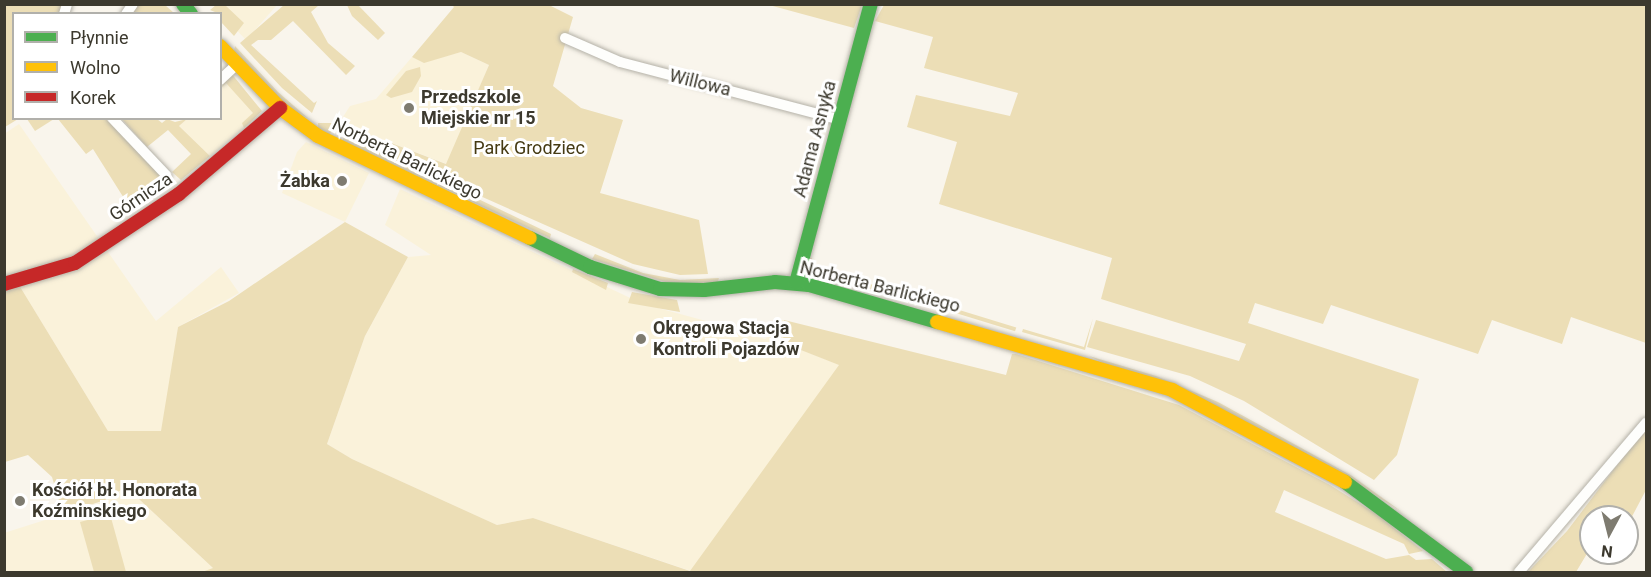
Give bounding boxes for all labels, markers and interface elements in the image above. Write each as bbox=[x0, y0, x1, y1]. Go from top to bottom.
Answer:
legend bbox=[12, 12, 222, 120]
text: Płynnie bbox=[70, 27, 129, 48]
text: Wolno bbox=[70, 57, 121, 78]
street label: Willowa bbox=[667, 65, 733, 101]
street label: Adama Asnyka bbox=[789, 78, 841, 200]
text: Korek bbox=[70, 87, 116, 108]
place label: Przedszkole Miejskie nr 15 bbox=[421, 87, 536, 130]
marker: Przedszkole Miejskie nr 15 bbox=[402, 101, 416, 115]
street label: Norberta Barlickiego bbox=[328, 113, 486, 205]
park label: Park Grodziec bbox=[473, 137, 585, 159]
street label: Górnicza bbox=[105, 168, 177, 226]
place label: Żabka bbox=[280, 170, 330, 192]
marker: Żabka bbox=[335, 174, 349, 188]
street label: Norberta Barlickiego bbox=[798, 257, 962, 317]
place label: Okręgowa Stacja Kontroli Pojazdów bbox=[653, 318, 800, 360]
marker: Okręgowa Stacja Kontroli Pojazdów bbox=[634, 332, 648, 346]
place label: Kościół bł. Honorata Koźminskiego bbox=[32, 480, 197, 522]
marker: Kościół bł. Honorata Koźminskiego bbox=[13, 494, 27, 508]
north arrow bbox=[1579, 505, 1639, 565]
text: N bbox=[1600, 541, 1614, 561]

